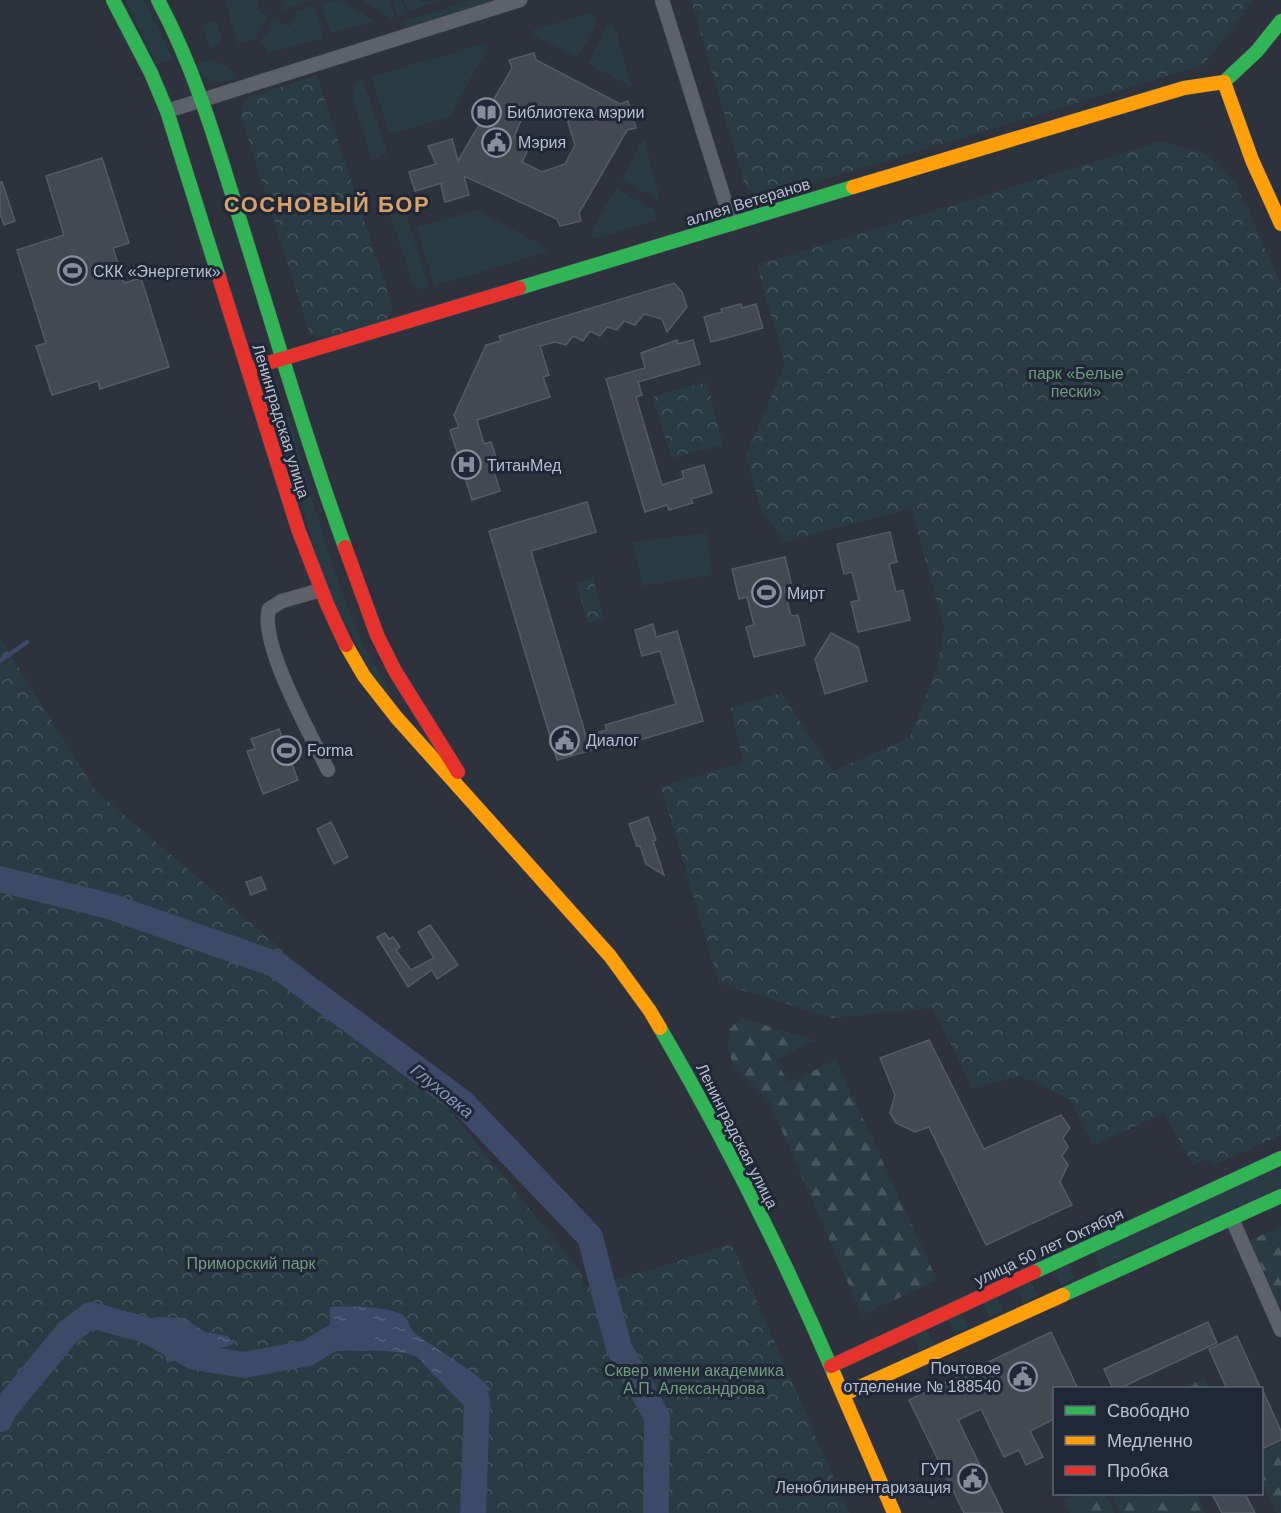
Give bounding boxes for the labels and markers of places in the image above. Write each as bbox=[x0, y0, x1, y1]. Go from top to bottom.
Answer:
library icon: Библиотека мэрии bbox=[470, 96, 502, 128]
place label: Библиотека мэрии bbox=[507, 104, 644, 121]
public building icon: Мэрия bbox=[481, 126, 513, 158]
place label: Мэрия bbox=[518, 134, 566, 151]
sports icon: СКК «Энергетик» bbox=[56, 255, 88, 287]
place label: СКК «Энергетик» bbox=[93, 263, 221, 280]
hospital icon: ТитанМед bbox=[450, 449, 482, 481]
place label: ТитанМед bbox=[487, 457, 562, 474]
sports icon: Мирт bbox=[750, 577, 782, 609]
place label: Мирт bbox=[787, 585, 826, 602]
public building icon: Диалог bbox=[549, 724, 581, 756]
place label: Диалог bbox=[586, 732, 639, 749]
sports icon: Forma bbox=[270, 734, 302, 766]
place label: Forma bbox=[307, 742, 353, 759]
place label: Почтовое отделение № 188540 bbox=[844, 1360, 1001, 1395]
public building icon: Почтовое отделение № 188540 bbox=[1006, 1361, 1038, 1393]
place label: ГУП Леноблинвентаризация bbox=[775, 1461, 951, 1496]
public building icon: ГУП Леноблинвентаризация bbox=[956, 1462, 988, 1494]

